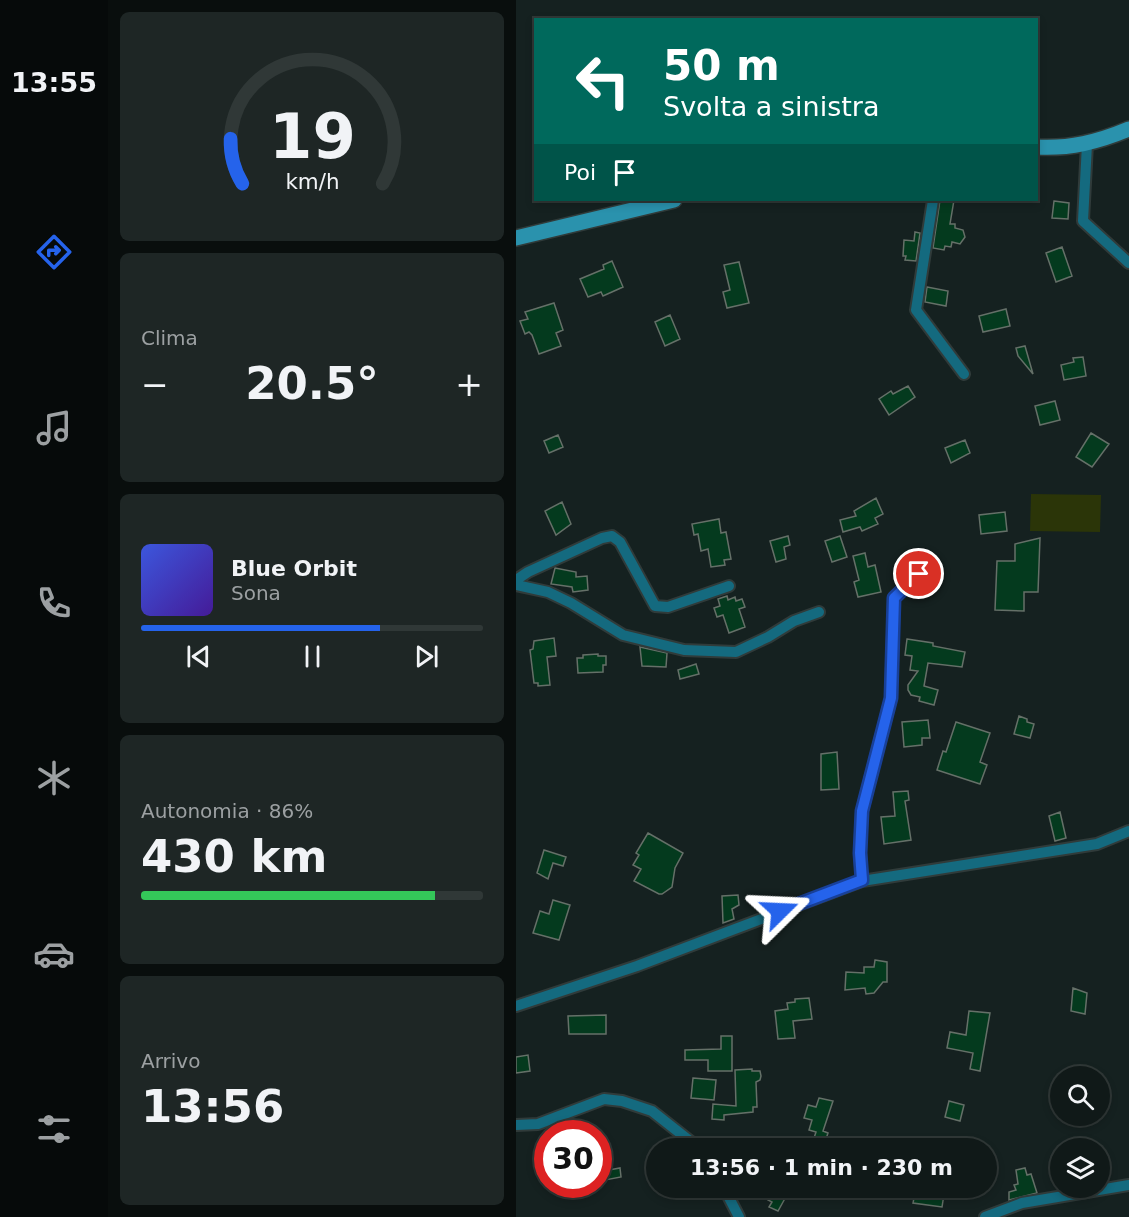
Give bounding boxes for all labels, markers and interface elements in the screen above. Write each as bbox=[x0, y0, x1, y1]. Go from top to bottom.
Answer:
text: 50 m bbox=[663, 41, 780, 90]
icon: left bbox=[564, 42, 642, 120]
text: 13:55 bbox=[11, 67, 97, 98]
text: Svolta a sinistra bbox=[663, 91, 879, 122]
text: 19 bbox=[269, 100, 355, 173]
icon: arrive bbox=[608, 156, 641, 189]
text: Poi bbox=[564, 160, 596, 185]
text: km/h bbox=[285, 169, 339, 194]
icon: directions bbox=[33, 231, 75, 273]
text: Clima bbox=[141, 326, 198, 350]
text: 20.5° bbox=[245, 357, 379, 410]
text: − bbox=[141, 365, 169, 404]
text: + bbox=[455, 365, 483, 404]
icon: music bbox=[33, 407, 75, 449]
pin bbox=[893, 548, 944, 599]
text: Blue Orbit bbox=[231, 556, 357, 581]
icon: arrive bbox=[902, 557, 935, 590]
text: Sona bbox=[231, 581, 281, 605]
icon: phone bbox=[33, 582, 75, 624]
icon: previous bbox=[182, 640, 215, 673]
icon: pause bbox=[296, 640, 329, 673]
icon: next bbox=[410, 640, 443, 673]
icon: climate bbox=[33, 757, 75, 799]
text: Autonomia · 86% bbox=[141, 799, 313, 823]
text: 430 km bbox=[141, 830, 327, 883]
position arrow bbox=[748, 879, 812, 943]
icon: car bbox=[33, 933, 75, 975]
text: Arrivo bbox=[141, 1049, 200, 1073]
map controls bbox=[1050, 1066, 1110, 1198]
button: search bbox=[1050, 1066, 1110, 1126]
text: 13:56 bbox=[141, 1080, 284, 1133]
icon: filters bbox=[33, 1108, 75, 1150]
speed limit sign: 30 bbox=[534, 1120, 612, 1198]
button: layers bbox=[1050, 1138, 1110, 1198]
text: 13:56 · 1 min · 230 m bbox=[690, 1155, 953, 1180]

